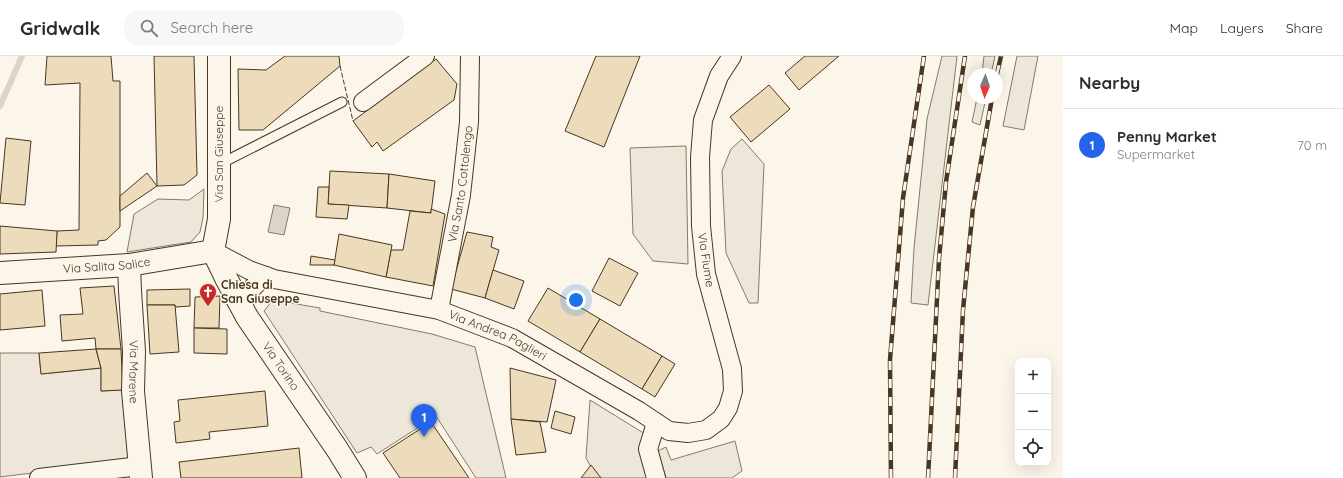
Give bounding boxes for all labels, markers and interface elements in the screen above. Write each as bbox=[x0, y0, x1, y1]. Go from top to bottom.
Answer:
search box bbox=[124, 10, 404, 46]
text: Gridwalk bbox=[20, 16, 100, 40]
icon: search bbox=[138, 17, 160, 39]
text: Search here bbox=[170, 18, 253, 37]
text: Map bbox=[1169, 19, 1198, 37]
text: Layers bbox=[1220, 19, 1264, 37]
text: Share bbox=[1286, 19, 1323, 37]
north arrow bbox=[967, 68, 1003, 104]
text: Nearby bbox=[1079, 72, 1140, 93]
street label: Via San Giuseppe bbox=[211, 105, 226, 202]
street label: Via Santo Cottolengo bbox=[444, 125, 476, 244]
text: Penny Market bbox=[1117, 127, 1217, 146]
text: 1 bbox=[1089, 137, 1095, 153]
text: 70 m bbox=[1297, 137, 1327, 153]
text: Supermarket bbox=[1117, 146, 1195, 162]
street label: Via Fiume bbox=[695, 232, 718, 288]
street label: Via Salita Salice bbox=[63, 254, 152, 276]
place label: Chiesa di San Giuseppe bbox=[221, 277, 299, 306]
church icon: Chiesa di San Giuseppe bbox=[198, 282, 218, 307]
your location bbox=[566, 290, 586, 310]
street label: Via Andrea Paglieri bbox=[447, 306, 550, 363]
street label: Via Torino bbox=[259, 339, 303, 393]
street label: Via Marene bbox=[126, 340, 142, 404]
map controls bbox=[1015, 358, 1051, 466]
button: + bbox=[1015, 358, 1051, 394]
button: − bbox=[1015, 394, 1051, 430]
pin: 1 bbox=[411, 404, 437, 437]
button: locate bbox=[1015, 430, 1051, 466]

